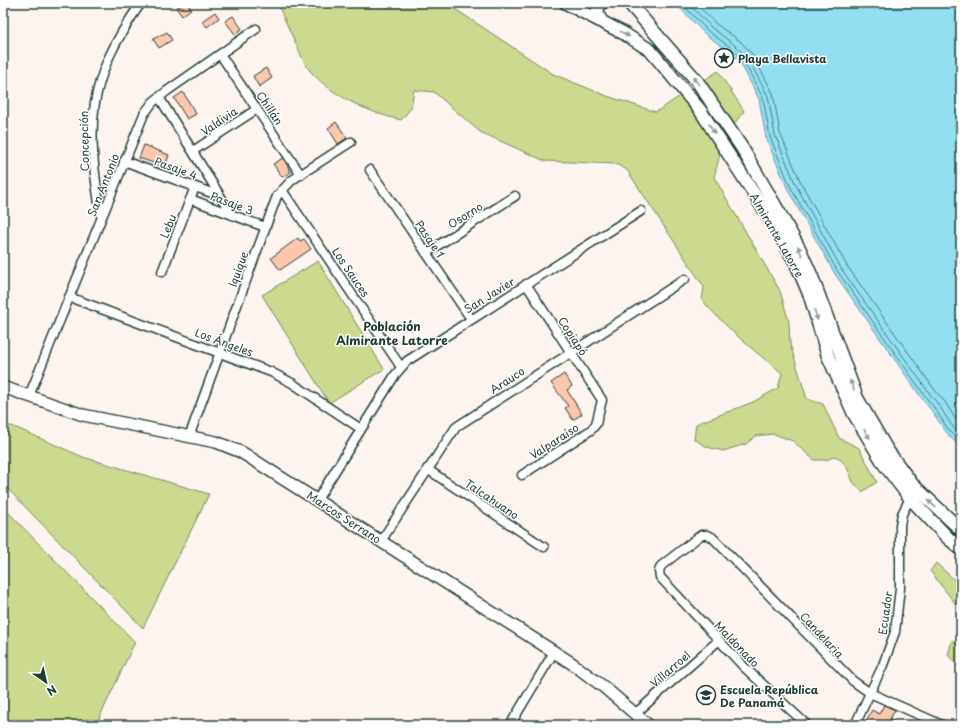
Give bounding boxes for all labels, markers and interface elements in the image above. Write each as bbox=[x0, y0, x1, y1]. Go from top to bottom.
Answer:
one-way arrow bbox=[619, 31, 631, 38]
place icon: Playa Bellavista bbox=[713, 47, 735, 69]
place label: Playa Bellavista bbox=[738, 50, 827, 67]
one-way arrow bbox=[692, 75, 700, 86]
street label: Chillán bbox=[252, 88, 288, 128]
street label: Valdivia bbox=[197, 102, 241, 140]
street label: Concepción bbox=[75, 111, 93, 171]
one-way arrow bbox=[708, 124, 716, 134]
street label: San Antonio bbox=[83, 151, 123, 219]
street label: Pasaje 4 bbox=[152, 152, 200, 184]
street label: Pasaje 3 bbox=[208, 187, 256, 219]
street label: Almirante Latorre bbox=[746, 189, 808, 281]
street label: Osorno bbox=[444, 198, 486, 232]
street label: Lebu bbox=[156, 212, 180, 240]
street label: Pasaje 1 bbox=[411, 217, 449, 261]
street label: Los Sauces bbox=[328, 244, 374, 300]
one-way arrow bbox=[797, 245, 803, 257]
street label: Iquique bbox=[224, 249, 252, 289]
street label: San Javier bbox=[460, 273, 518, 317]
one-way arrow bbox=[813, 309, 819, 321]
street label: Copiapó bbox=[554, 313, 592, 359]
district label: Población Almirante Latorre bbox=[336, 317, 448, 349]
street label: Los Ángeles bbox=[193, 324, 256, 360]
street label: Arauco bbox=[486, 362, 528, 398]
one-way arrow bbox=[849, 379, 855, 391]
street label: Valparaíso bbox=[526, 419, 582, 463]
one-way arrow bbox=[863, 428, 870, 440]
street label: Talcahuano bbox=[462, 475, 522, 523]
street label: Marcos Serrano bbox=[304, 487, 384, 547]
one-way arrow bbox=[927, 499, 937, 509]
street label: Ecuador bbox=[874, 590, 896, 636]
street label: Candelaria bbox=[796, 608, 848, 662]
street label: Maldonado bbox=[711, 617, 763, 671]
street label: Villarroel bbox=[646, 647, 694, 691]
north arrow bbox=[26, 662, 66, 702]
text: N bbox=[43, 681, 60, 700]
place label: Escuela República De Panamá bbox=[720, 681, 819, 711]
school or university icon: Escuela República De Panamá bbox=[695, 684, 717, 706]

